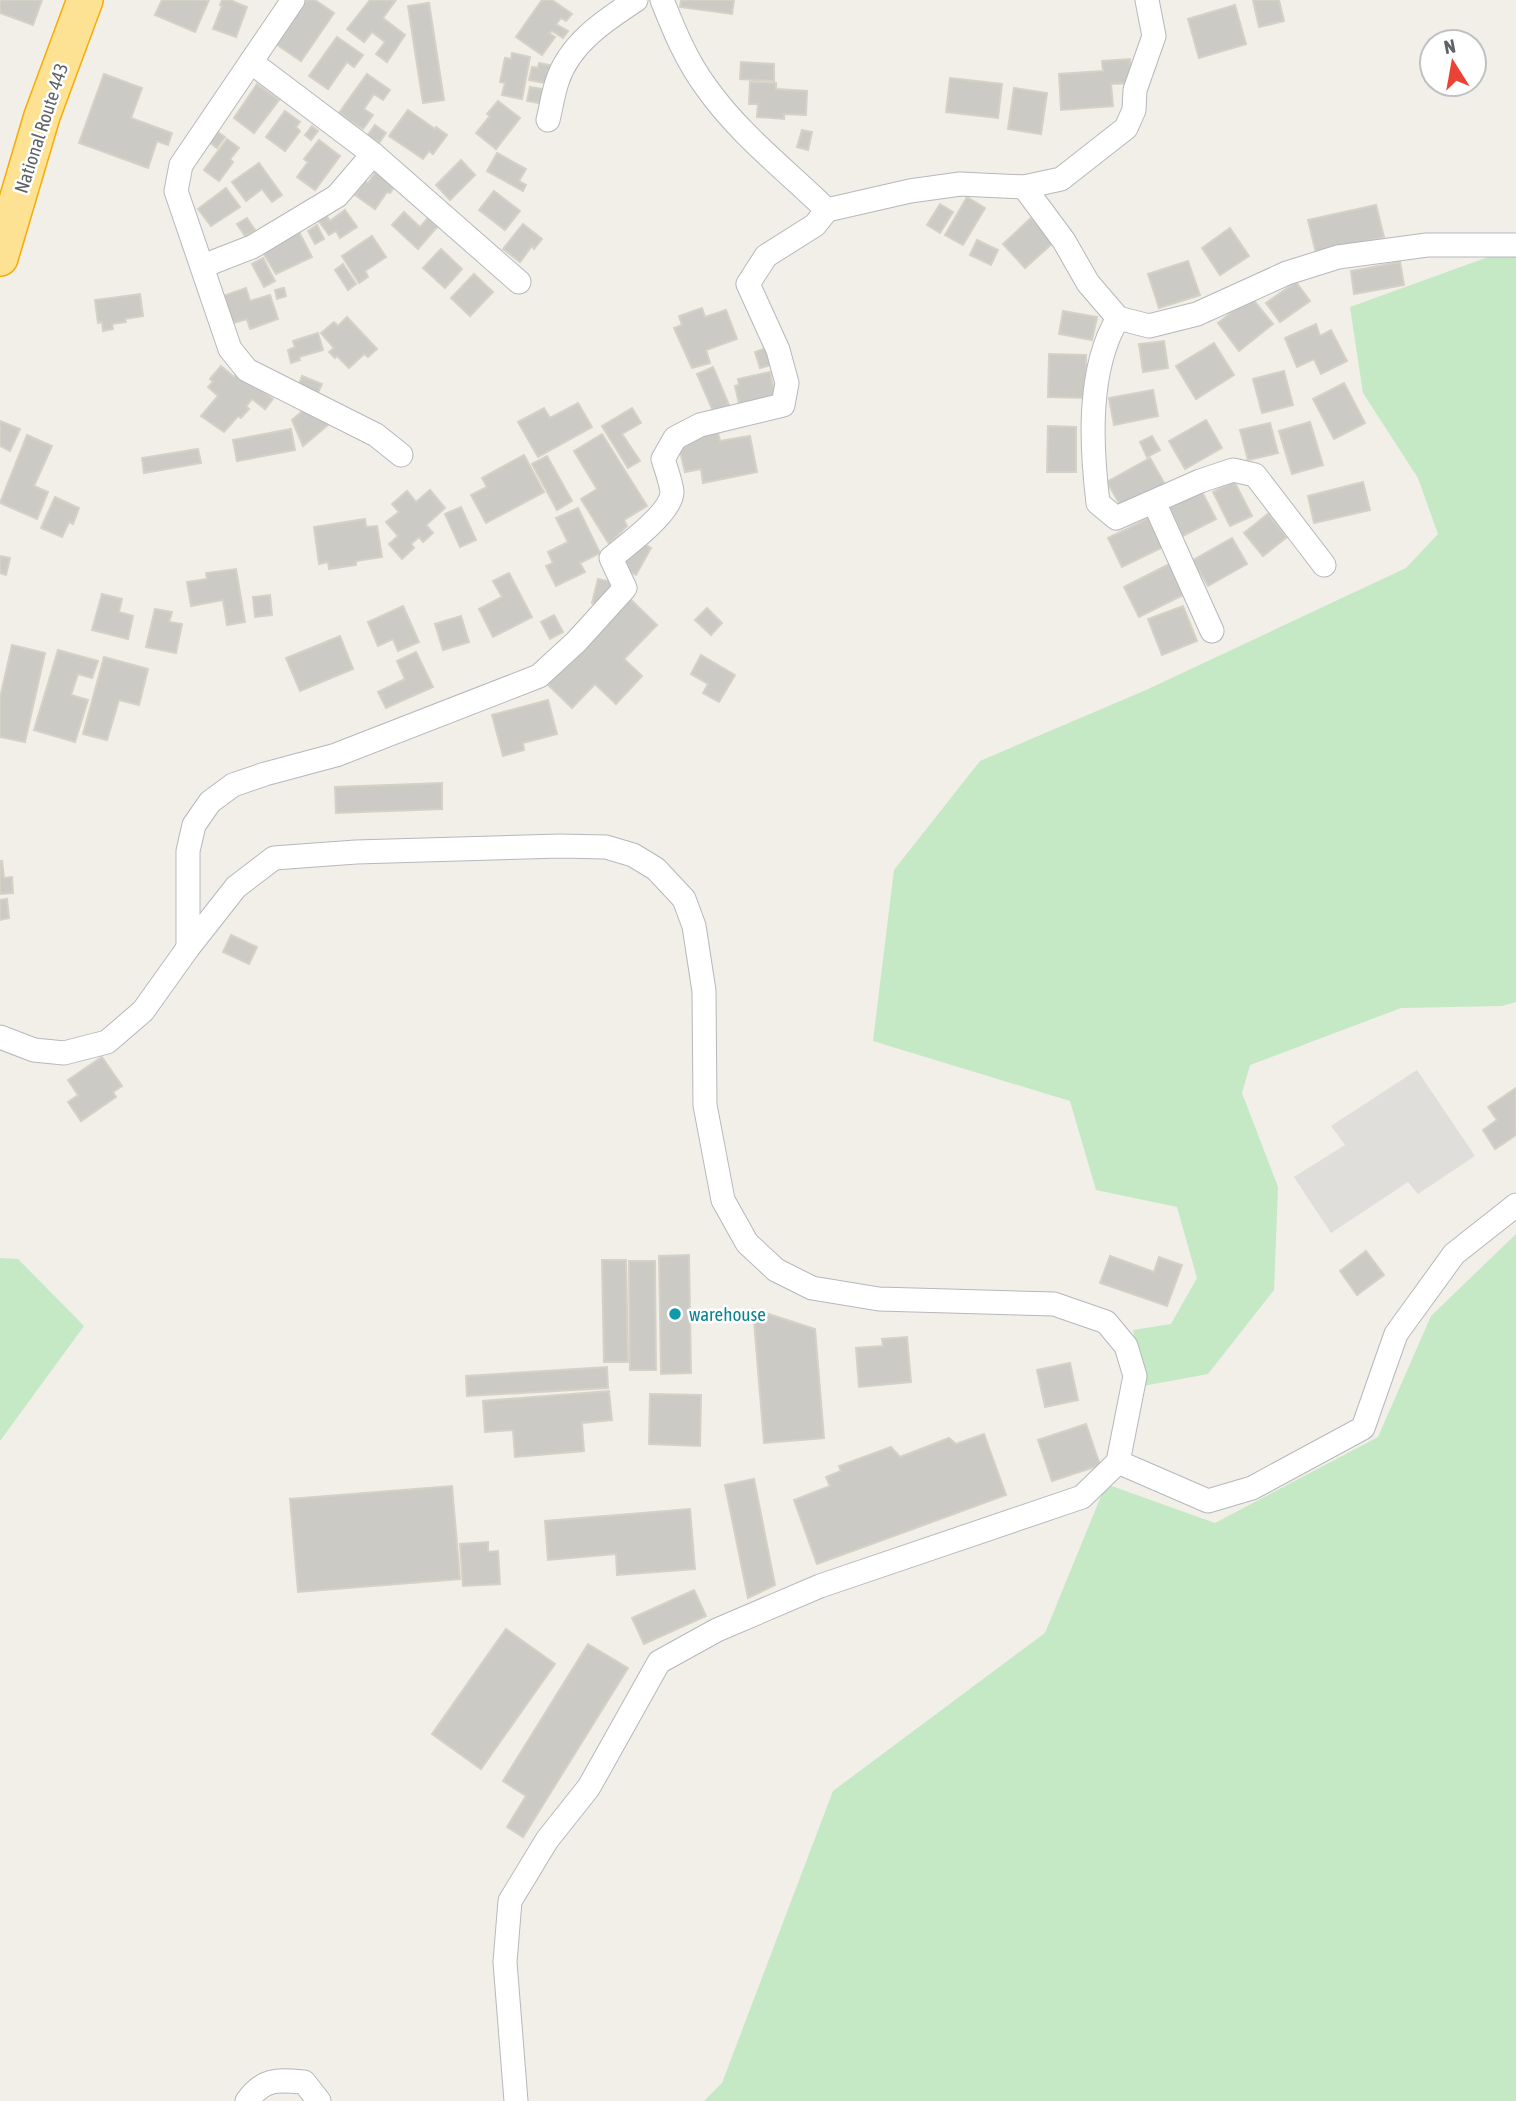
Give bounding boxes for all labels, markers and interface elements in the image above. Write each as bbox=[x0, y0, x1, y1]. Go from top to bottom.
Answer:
north arrow bbox=[1418, 28, 1488, 98]
text: N bbox=[1442, 34, 1457, 58]
street label: National Route 443 bbox=[10, 60, 72, 196]
place label: warehouse bbox=[689, 1303, 766, 1325]
marker: warehouse bbox=[667, 1306, 683, 1322]

